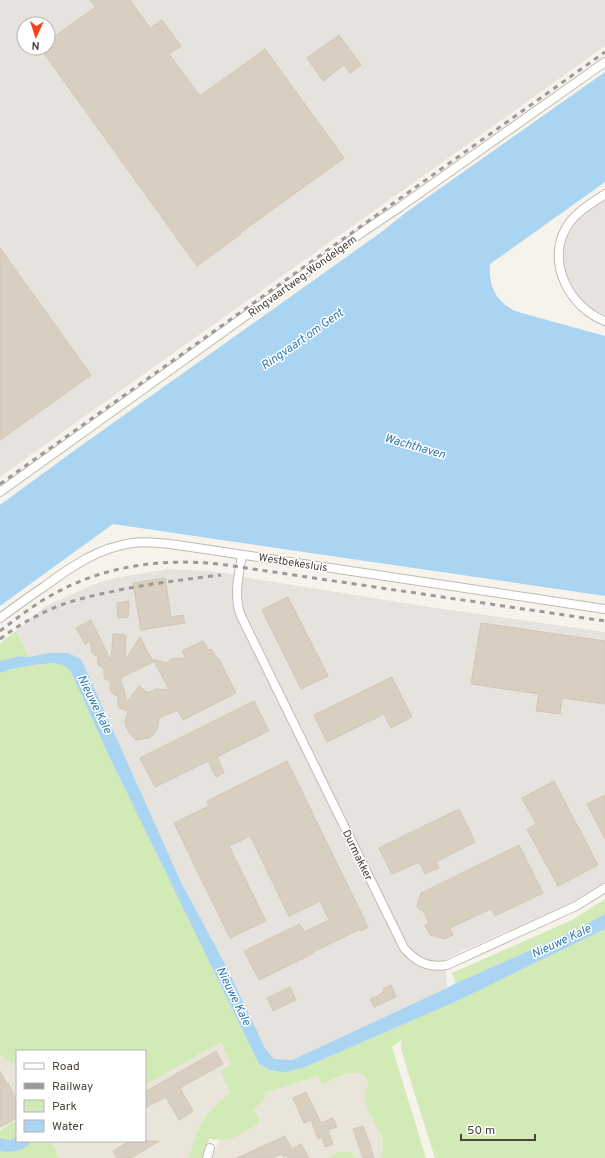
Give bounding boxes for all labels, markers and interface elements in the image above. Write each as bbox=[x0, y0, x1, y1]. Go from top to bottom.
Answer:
north arrow bbox=[16, 16, 56, 56]
text: N bbox=[31, 38, 40, 52]
street label: Ringvaartweg-Wondelgem bbox=[246, 233, 360, 321]
water label: Ringvaart om Gent bbox=[258, 305, 348, 374]
water label: Wachthaven bbox=[382, 431, 448, 463]
street label: Westbekesluis bbox=[257, 551, 328, 575]
water label: Nieuwe Kale bbox=[73, 672, 116, 737]
street label: Durmakker bbox=[339, 828, 376, 884]
water label: Nieuwe Kale bbox=[529, 921, 594, 963]
water label: Nieuwe Kale bbox=[212, 964, 255, 1029]
legend bbox=[16, 1050, 146, 1142]
text: Road bbox=[52, 1059, 80, 1075]
text: Railway bbox=[52, 1079, 93, 1095]
text: Park bbox=[52, 1099, 77, 1115]
scale bar bbox=[461, 1116, 535, 1142]
text: Water bbox=[52, 1119, 84, 1135]
text: 50 m bbox=[467, 1123, 495, 1139]

